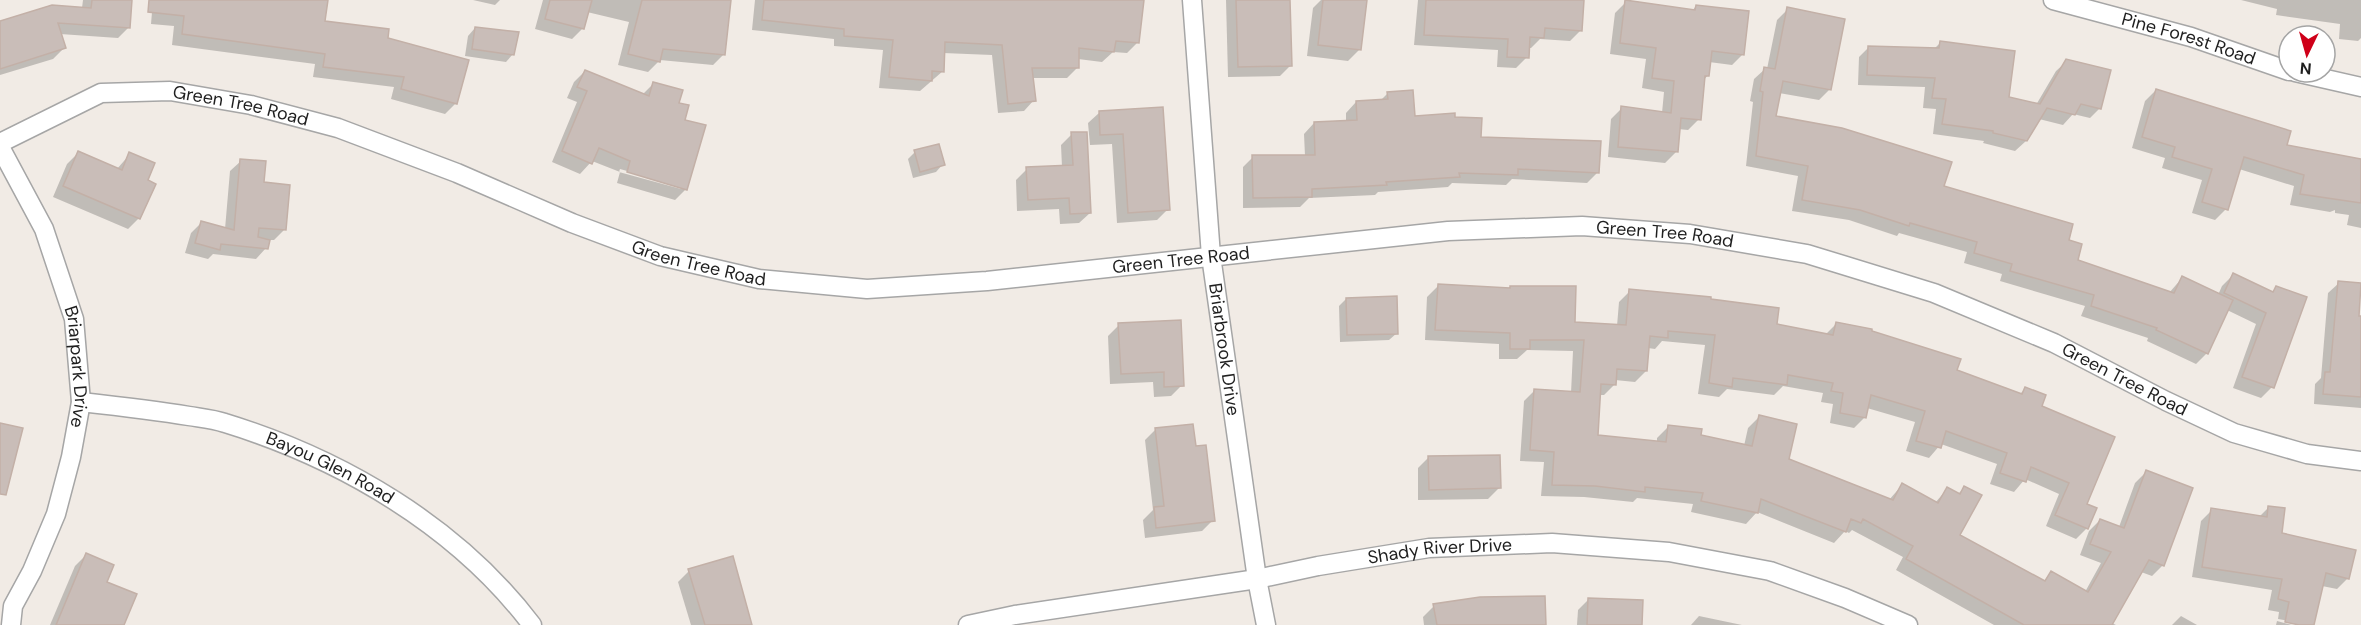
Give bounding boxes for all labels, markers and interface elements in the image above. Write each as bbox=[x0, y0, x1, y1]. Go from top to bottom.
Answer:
street label: Pine Forest Road bbox=[2119, 7, 2259, 71]
north arrow bbox=[2277, 24, 2337, 84]
text: N bbox=[2299, 57, 2312, 79]
street label: Green Tree Road bbox=[171, 80, 311, 132]
street label: Green Tree Road bbox=[1595, 215, 1736, 253]
street label: Green Tree Road bbox=[628, 234, 767, 292]
street label: Green Tree Road bbox=[1111, 241, 1251, 279]
street label: Briarbrook Drive bbox=[1203, 281, 1246, 417]
street label: Briarpark Drive bbox=[58, 303, 93, 430]
street label: Green Tree Road bbox=[2058, 337, 2191, 421]
street label: Bayou Glen Road bbox=[263, 426, 399, 509]
street label: Shady River Drive bbox=[1366, 533, 1512, 570]

